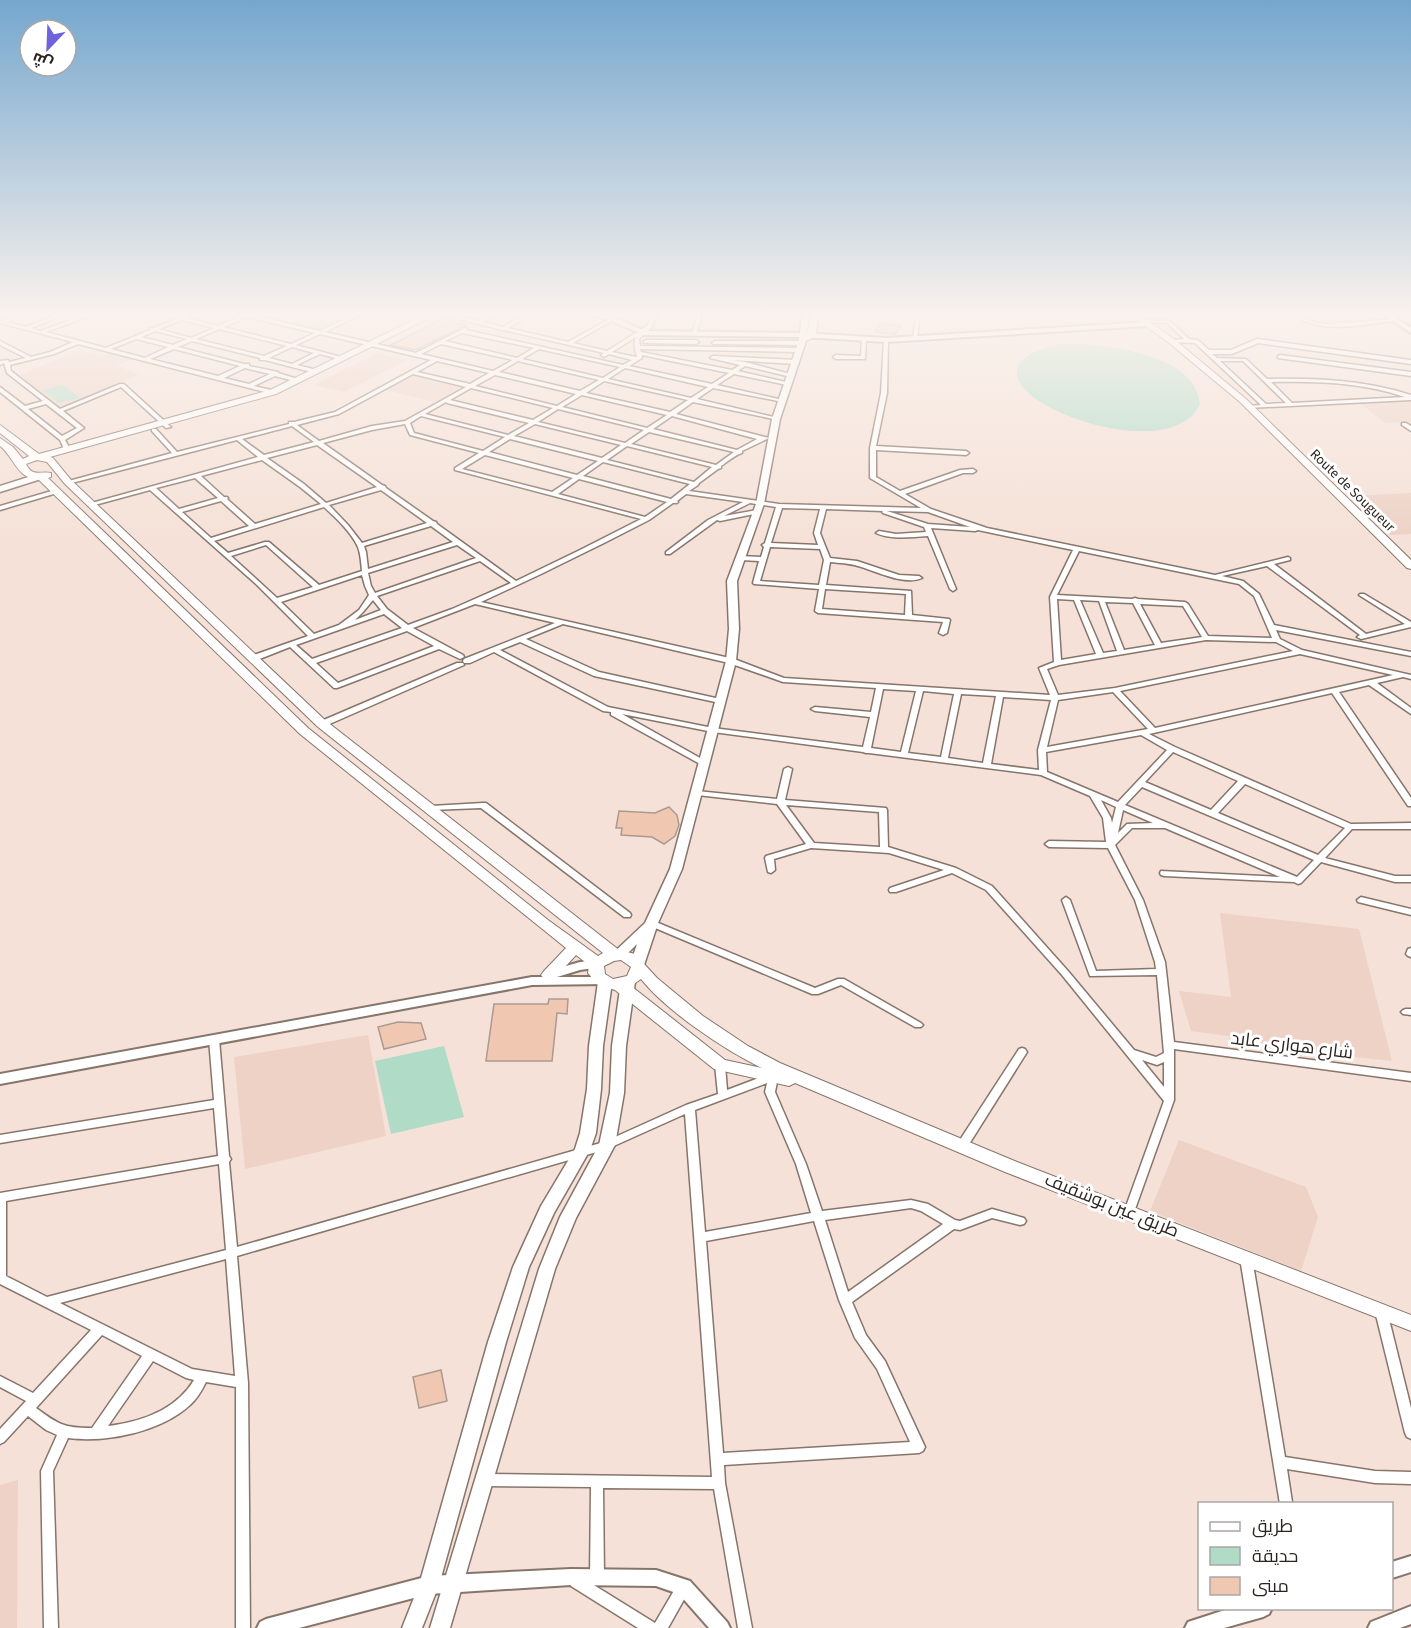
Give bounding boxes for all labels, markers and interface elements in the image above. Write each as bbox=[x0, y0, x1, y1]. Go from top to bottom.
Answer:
north arrow bbox=[18, 18, 78, 78]
text: ش bbox=[29, 47, 56, 75]
street label: Route de Sougueur bbox=[1305, 445, 1399, 537]
street label: شارع هواري عابد bbox=[1229, 1026, 1354, 1066]
street label: طريق عين بوشقيف bbox=[1041, 1167, 1183, 1244]
legend bbox=[1198, 1502, 1393, 1610]
text: طريق bbox=[1252, 1514, 1293, 1539]
text: حديقة bbox=[1252, 1544, 1298, 1569]
text: مبنى bbox=[1252, 1574, 1289, 1599]

